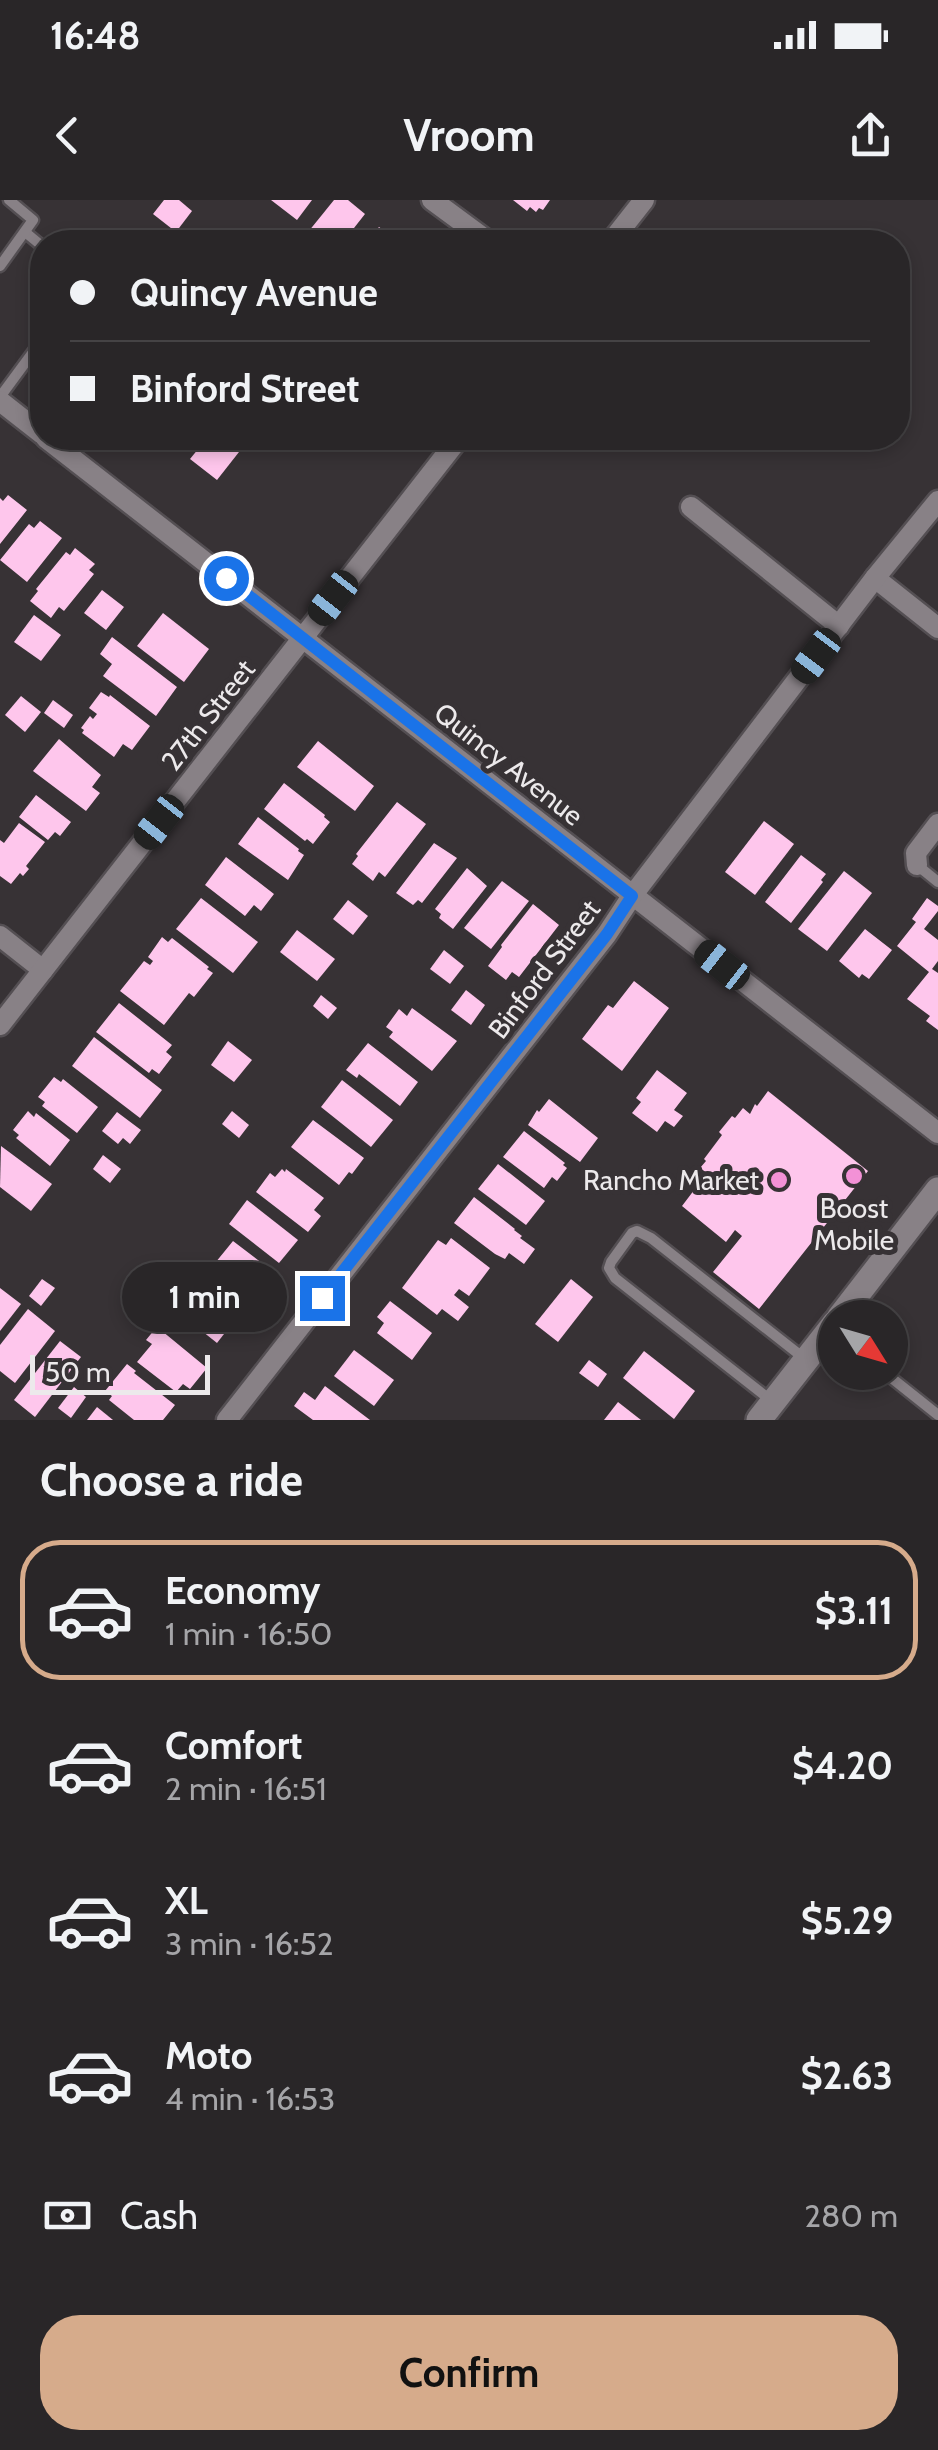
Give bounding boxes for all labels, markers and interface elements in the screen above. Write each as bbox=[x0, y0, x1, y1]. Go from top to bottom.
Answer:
text: 16:48 bbox=[50, 12, 140, 59]
icon: back bbox=[40, 108, 95, 163]
text: Vroom bbox=[403, 108, 535, 162]
icon: share bbox=[843, 108, 898, 163]
text: Quincy Avenue bbox=[130, 269, 378, 316]
text: Binford Street bbox=[130, 365, 359, 412]
route start bbox=[204, 556, 249, 601]
car bbox=[303, 565, 363, 631]
car bbox=[786, 623, 846, 689]
street label: 27th Street bbox=[154, 653, 262, 777]
street label: Quincy Avenue bbox=[428, 695, 590, 833]
car bbox=[129, 789, 189, 855]
street label: Binford Street bbox=[481, 893, 607, 1045]
car bbox=[689, 935, 755, 995]
place label: Rancho Market bbox=[583, 1163, 759, 1197]
marker: Boost Mobile bbox=[843, 1165, 865, 1187]
marker: Rancho Market bbox=[768, 1169, 790, 1191]
place label: Boost Mobile bbox=[814, 1191, 894, 1257]
callout: 1 min bbox=[122, 1263, 287, 1333]
route end bbox=[300, 1276, 345, 1321]
text: 1 min bbox=[168, 1277, 241, 1316]
north arrow bbox=[818, 1300, 908, 1390]
map controls bbox=[818, 1300, 908, 1390]
scale bar bbox=[30, 1350, 210, 1394]
text: 50 m bbox=[45, 1355, 111, 1389]
text: Choose a ride bbox=[40, 1453, 303, 1507]
icon: car bbox=[45, 1565, 135, 1655]
text: Economy bbox=[165, 1567, 320, 1614]
text: $3.11 bbox=[815, 1587, 893, 1634]
text: 1 min · 16:50 bbox=[165, 1614, 332, 1653]
icon: car bbox=[45, 1720, 135, 1810]
text: Comfort bbox=[165, 1722, 302, 1769]
text: $4.20 bbox=[792, 1742, 893, 1789]
text: 2 min · 16:51 bbox=[165, 1769, 327, 1808]
icon: car bbox=[45, 1875, 135, 1965]
text: XL bbox=[165, 1877, 208, 1924]
text: $5.29 bbox=[801, 1897, 893, 1944]
text: 3 min · 16:52 bbox=[165, 1924, 334, 1963]
icon: car bbox=[45, 2030, 135, 2120]
text: Moto bbox=[165, 2032, 252, 2079]
text: $2.63 bbox=[801, 2052, 893, 2099]
text: 4 min · 16:53 bbox=[165, 2079, 335, 2118]
icon: cash bbox=[40, 2188, 95, 2243]
text: Cash bbox=[120, 2192, 198, 2239]
text: 280 m bbox=[804, 2196, 898, 2235]
button: Confirm bbox=[40, 2315, 898, 2430]

